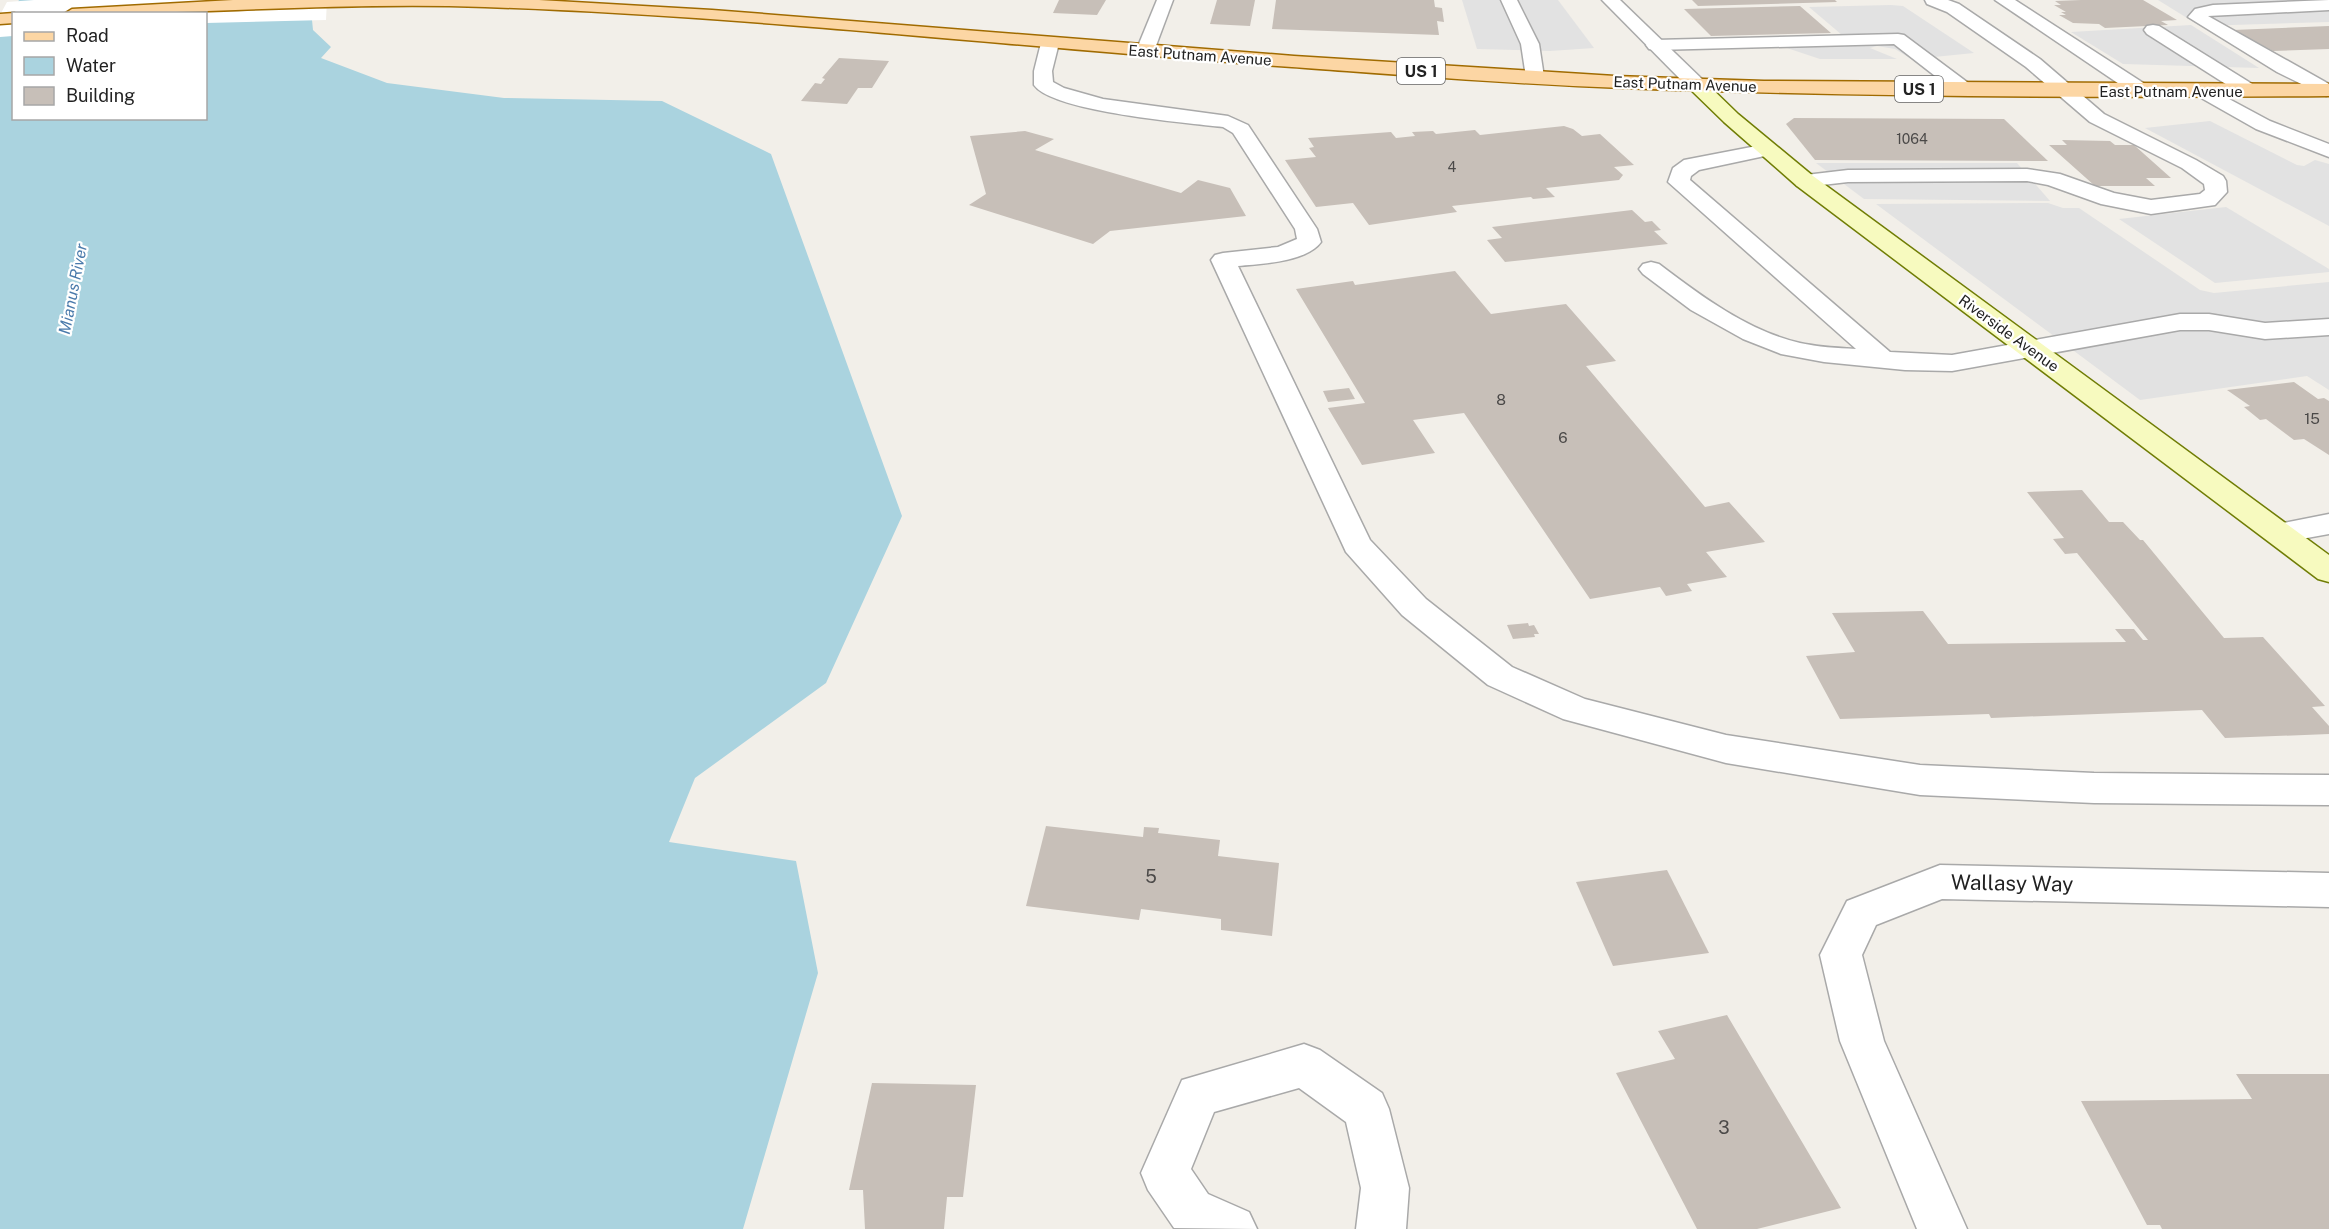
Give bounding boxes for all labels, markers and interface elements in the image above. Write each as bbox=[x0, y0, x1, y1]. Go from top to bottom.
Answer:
legend bbox=[12, 12, 207, 120]
text: Road bbox=[66, 25, 109, 46]
street label: East Putnam Avenue bbox=[1128, 42, 1272, 68]
text: Water bbox=[66, 55, 116, 76]
road number: US 1 bbox=[1397, 58, 1445, 84]
street label: East Putnam Avenue bbox=[1613, 73, 1757, 95]
road number: US 1 bbox=[1895, 76, 1943, 102]
street label: East Putnam Avenue bbox=[2099, 83, 2243, 100]
text: Building bbox=[66, 85, 135, 106]
house number: 1064 bbox=[1896, 131, 1928, 147]
house number: 4 bbox=[1448, 159, 1457, 175]
water label: Mianus River bbox=[55, 241, 91, 336]
street label: Riverside Avenue bbox=[1956, 291, 2062, 375]
house number: 8 bbox=[1496, 391, 1506, 408]
house number: 15 bbox=[2304, 410, 2320, 427]
house number: 6 bbox=[1558, 429, 1568, 446]
house number: 5 bbox=[1145, 866, 1157, 887]
street label: Wallasy Way bbox=[1951, 869, 2073, 897]
house number: 3 bbox=[1718, 1117, 1730, 1138]

